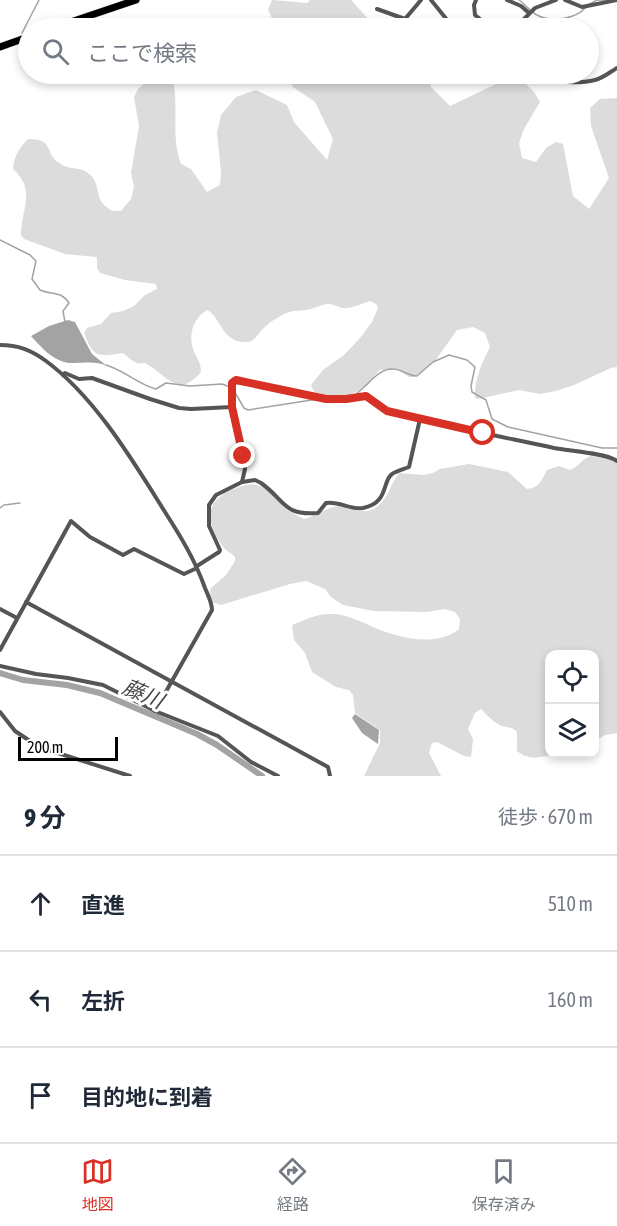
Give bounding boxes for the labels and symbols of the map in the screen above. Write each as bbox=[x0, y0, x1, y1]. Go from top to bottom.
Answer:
route start bbox=[469, 419, 495, 445]
route end bbox=[229, 442, 255, 468]
water label: 藤川 bbox=[119, 674, 169, 713]
scale bar bbox=[18, 734, 118, 762]

